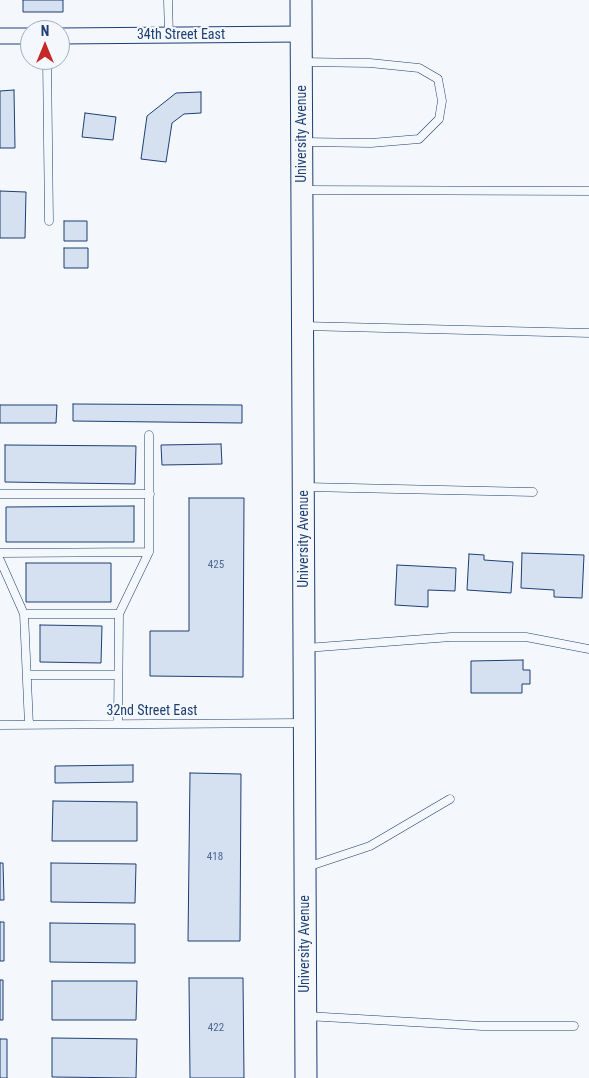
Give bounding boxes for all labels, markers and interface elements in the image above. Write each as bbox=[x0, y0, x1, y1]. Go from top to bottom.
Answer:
north arrow bbox=[20, 20, 70, 70]
text: N bbox=[41, 23, 49, 39]
street label: 34th Street East bbox=[137, 27, 225, 43]
street label: University Avenue bbox=[294, 85, 310, 183]
street label: University Avenue bbox=[296, 490, 312, 588]
house number: 425 bbox=[208, 558, 224, 572]
street label: 32nd Street East bbox=[107, 703, 197, 719]
house number: 418 bbox=[207, 850, 223, 864]
street label: University Avenue bbox=[297, 895, 313, 993]
house number: 422 bbox=[208, 1021, 224, 1035]

